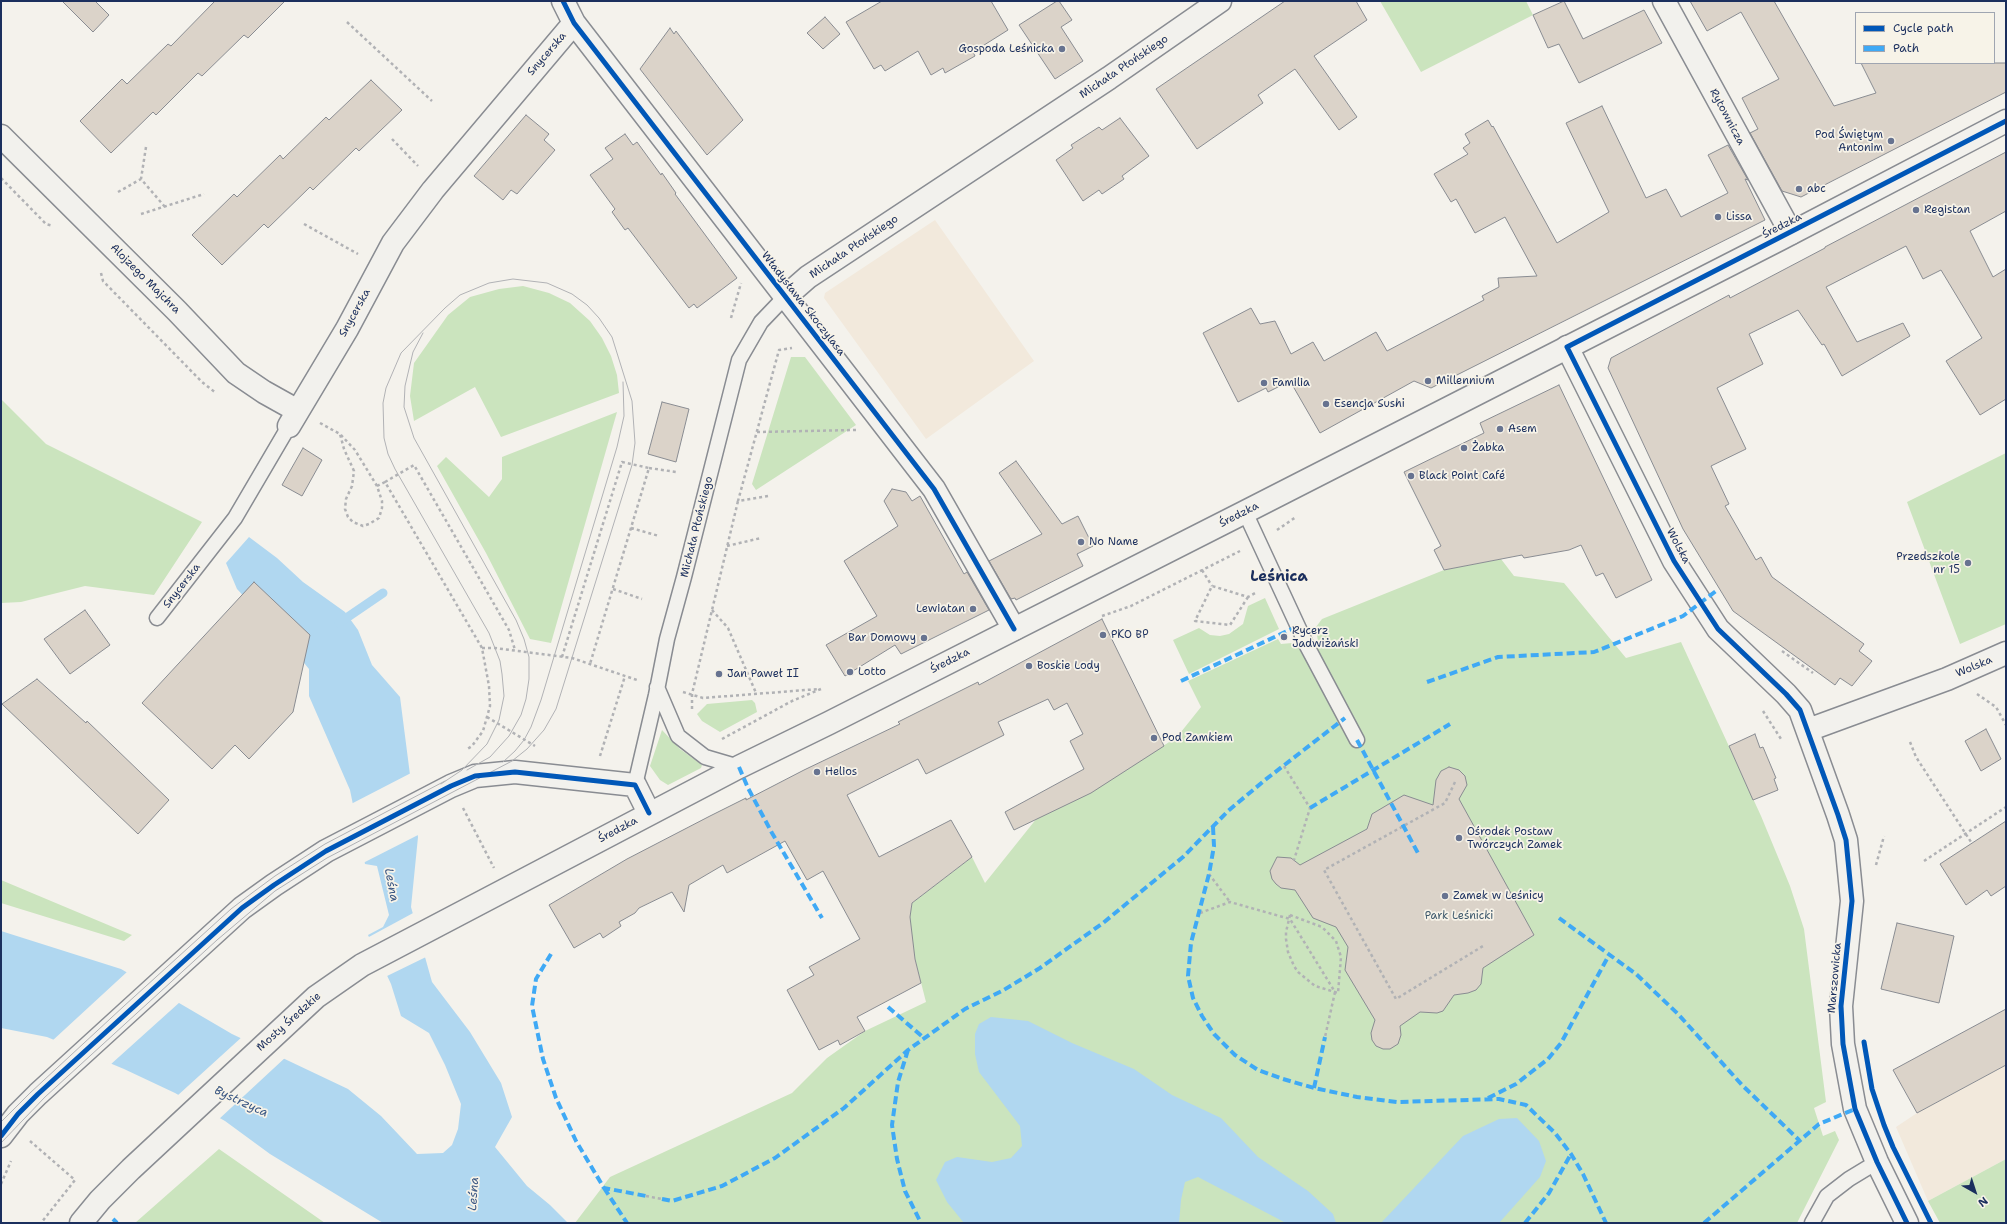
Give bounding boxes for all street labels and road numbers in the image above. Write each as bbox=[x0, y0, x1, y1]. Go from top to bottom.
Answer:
street label: Snycerska bbox=[525, 30, 569, 78]
street label: Michała Płońskiego bbox=[1077, 32, 1171, 102]
street label: Rytownicza bbox=[1707, 86, 1747, 148]
street label: Średzka bbox=[1760, 210, 1804, 242]
street label: Michała Płońskiego bbox=[807, 212, 901, 282]
street label: Alojzego Majchra bbox=[107, 241, 183, 317]
street label: Władysława Skoczylasa bbox=[758, 249, 848, 359]
street label: Snycerska bbox=[336, 287, 374, 339]
street label: Michała Płońskiego bbox=[678, 475, 716, 579]
street label: Średzka bbox=[1217, 499, 1261, 531]
street label: Wolska bbox=[1663, 526, 1693, 566]
street label: Snycerska bbox=[160, 561, 204, 611]
street label: Średzka bbox=[928, 645, 972, 677]
street label: Wolska bbox=[1954, 653, 1994, 681]
street label: Średzka bbox=[596, 814, 640, 846]
street label: Marszowicka bbox=[1825, 942, 1845, 1014]
street label: Mosty Średzkie bbox=[254, 990, 324, 1054]

